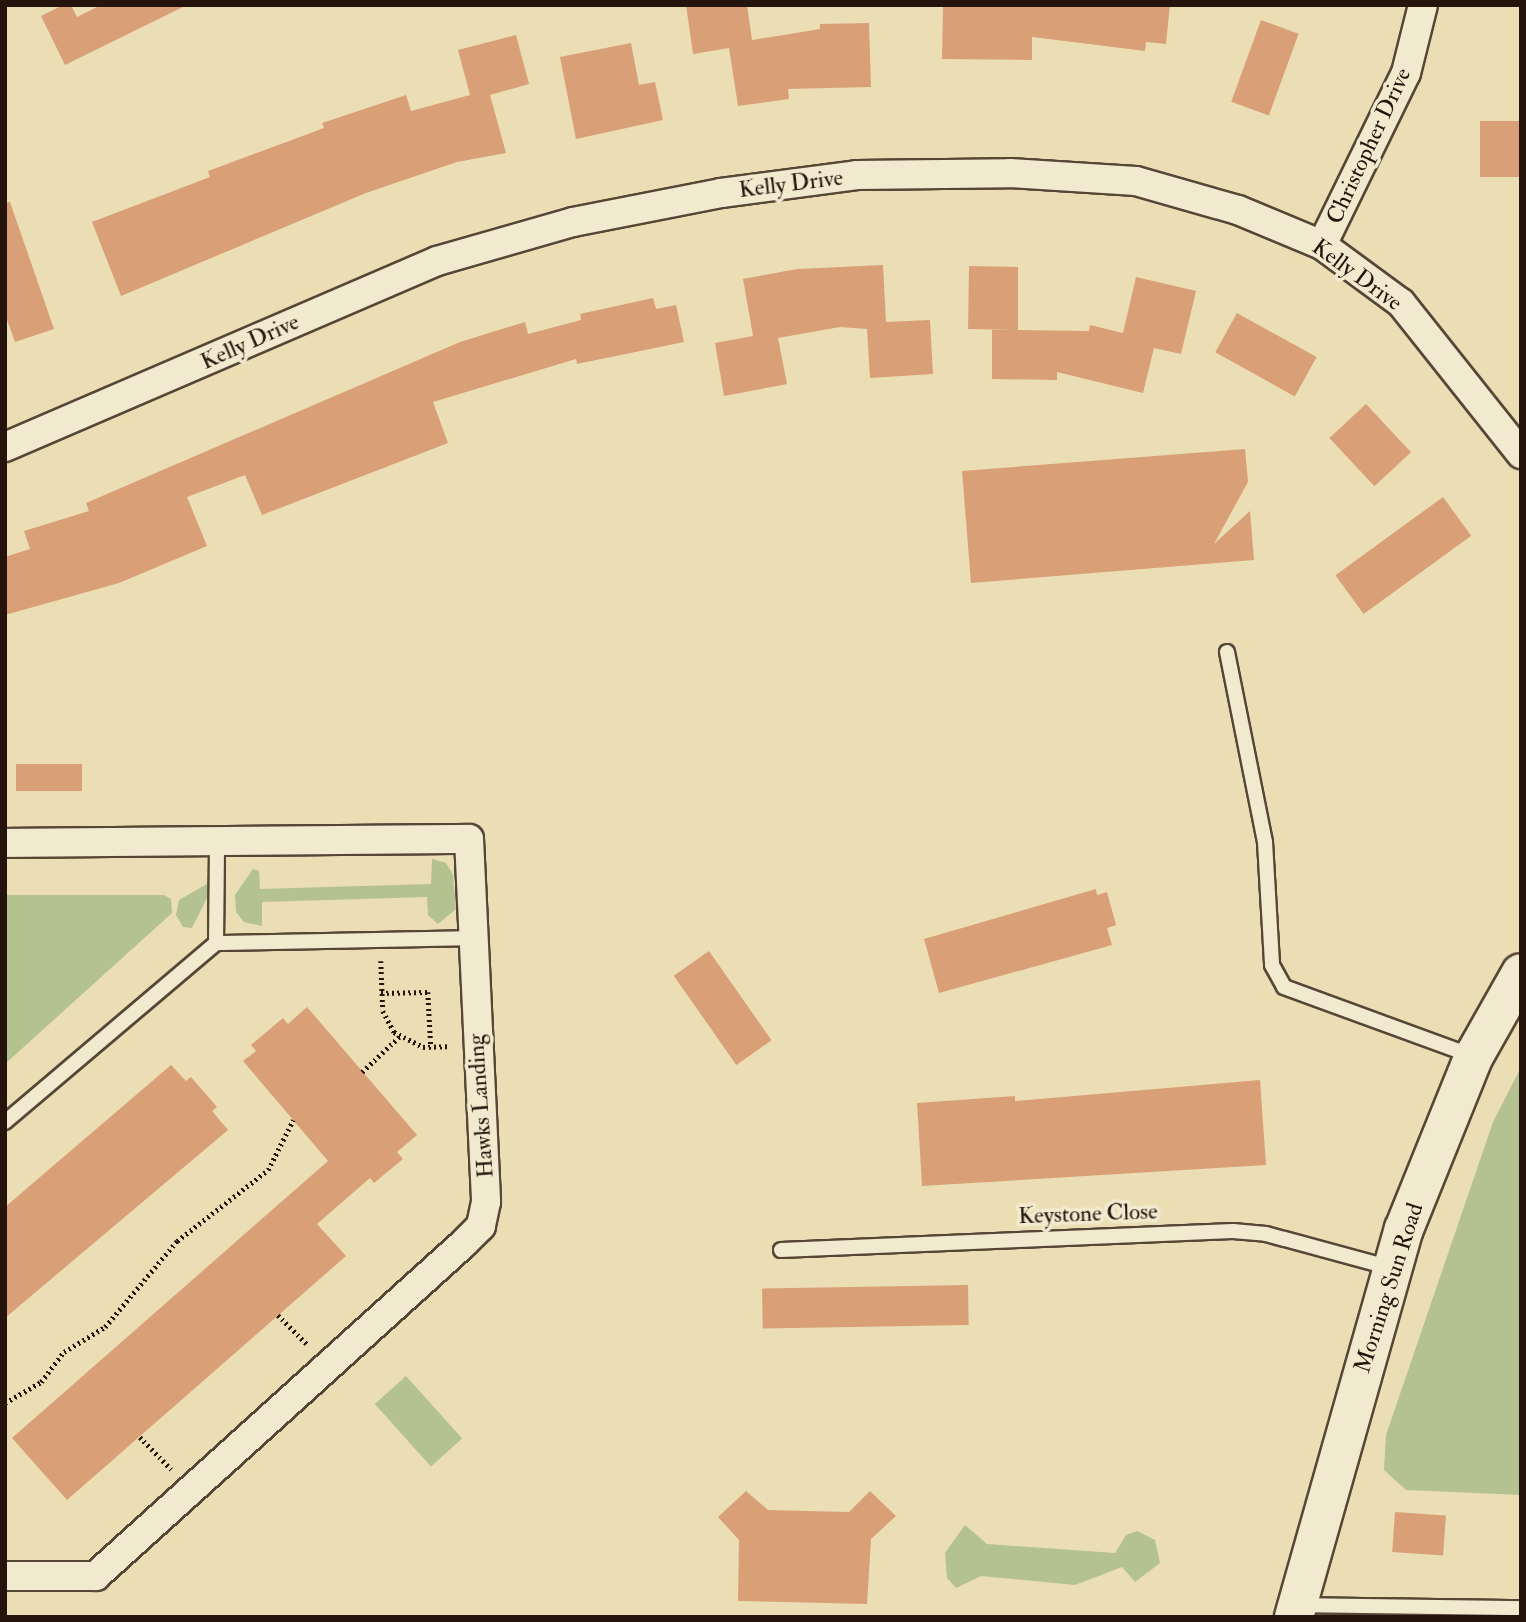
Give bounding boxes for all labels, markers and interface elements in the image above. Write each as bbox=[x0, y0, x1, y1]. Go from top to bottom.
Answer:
street label: Christopher Drive bbox=[1321, 64, 1417, 228]
street label: Kelly Drive bbox=[737, 164, 845, 204]
street label: Kelly Drive bbox=[1307, 233, 1407, 317]
street label: Kelly Drive bbox=[197, 308, 303, 376]
street label: Hawks Landing bbox=[462, 1033, 500, 1179]
street label: Keystone Close bbox=[1018, 1198, 1158, 1230]
street label: Morning Sun Road bbox=[1349, 1200, 1429, 1376]

